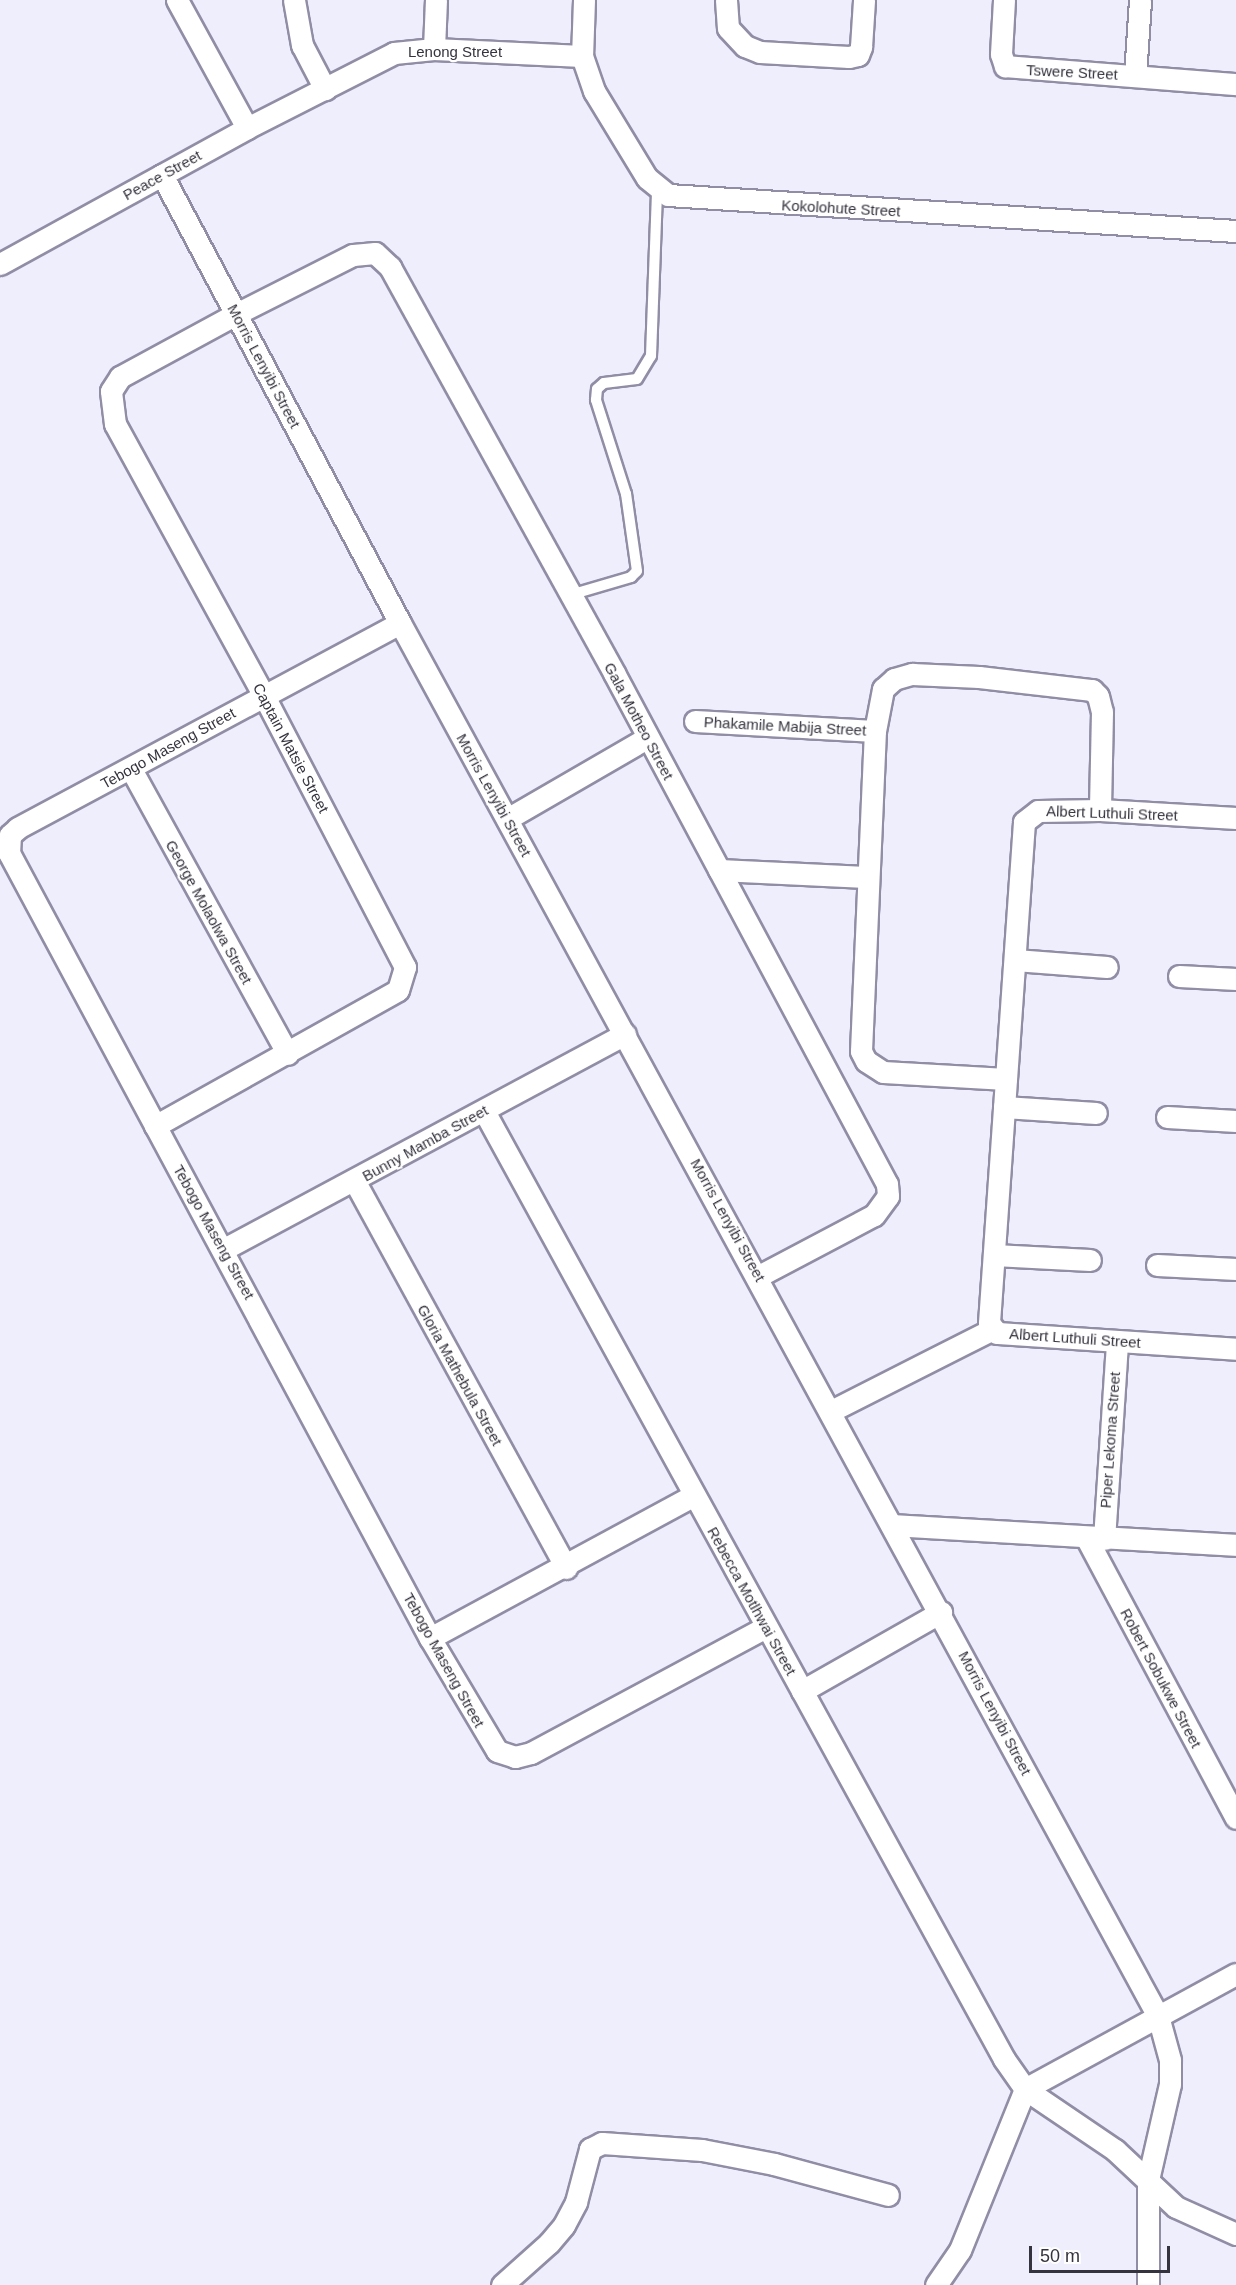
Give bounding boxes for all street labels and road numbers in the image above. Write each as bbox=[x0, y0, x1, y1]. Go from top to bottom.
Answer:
street label: Lenong Street bbox=[408, 43, 502, 61]
street label: Tswere Street bbox=[1026, 61, 1118, 83]
street label: Peace Street bbox=[120, 146, 204, 204]
street label: Kokolohute Street bbox=[781, 196, 901, 220]
street label: Morris Lenyibi Street bbox=[224, 301, 304, 431]
street label: Gala Motheo Street bbox=[601, 659, 677, 783]
street label: Captain Matsie Street bbox=[249, 680, 333, 816]
street label: Tebogo Maseng Street bbox=[98, 704, 238, 792]
street label: Phakamile Mabija Street bbox=[703, 713, 867, 739]
street label: Morris Lenyibi Street bbox=[453, 730, 535, 860]
street label: Albert Luthuli Street bbox=[1046, 802, 1178, 824]
street label: George Molaolwa Street bbox=[162, 837, 256, 987]
street label: Bunny Mamba Street bbox=[359, 1101, 491, 1185]
street label: Morris Lenyibi Street bbox=[687, 1155, 769, 1285]
street label: Tebogo Maseng Street bbox=[170, 1162, 258, 1302]
street label: Gloria Mathebula Street bbox=[414, 1301, 506, 1449]
street label: Albert Luthuli Street bbox=[1009, 1324, 1141, 1352]
street label: Piper Lekoma Street bbox=[1096, 1371, 1124, 1509]
street label: Rebecca Motlhwai Street bbox=[704, 1524, 800, 1678]
street label: Tebogo Maseng Street bbox=[400, 1590, 488, 1730]
street label: Robert Sobukwe Street bbox=[1117, 1605, 1205, 1751]
street label: Morris Lenyibi Street bbox=[955, 1648, 1035, 1778]

